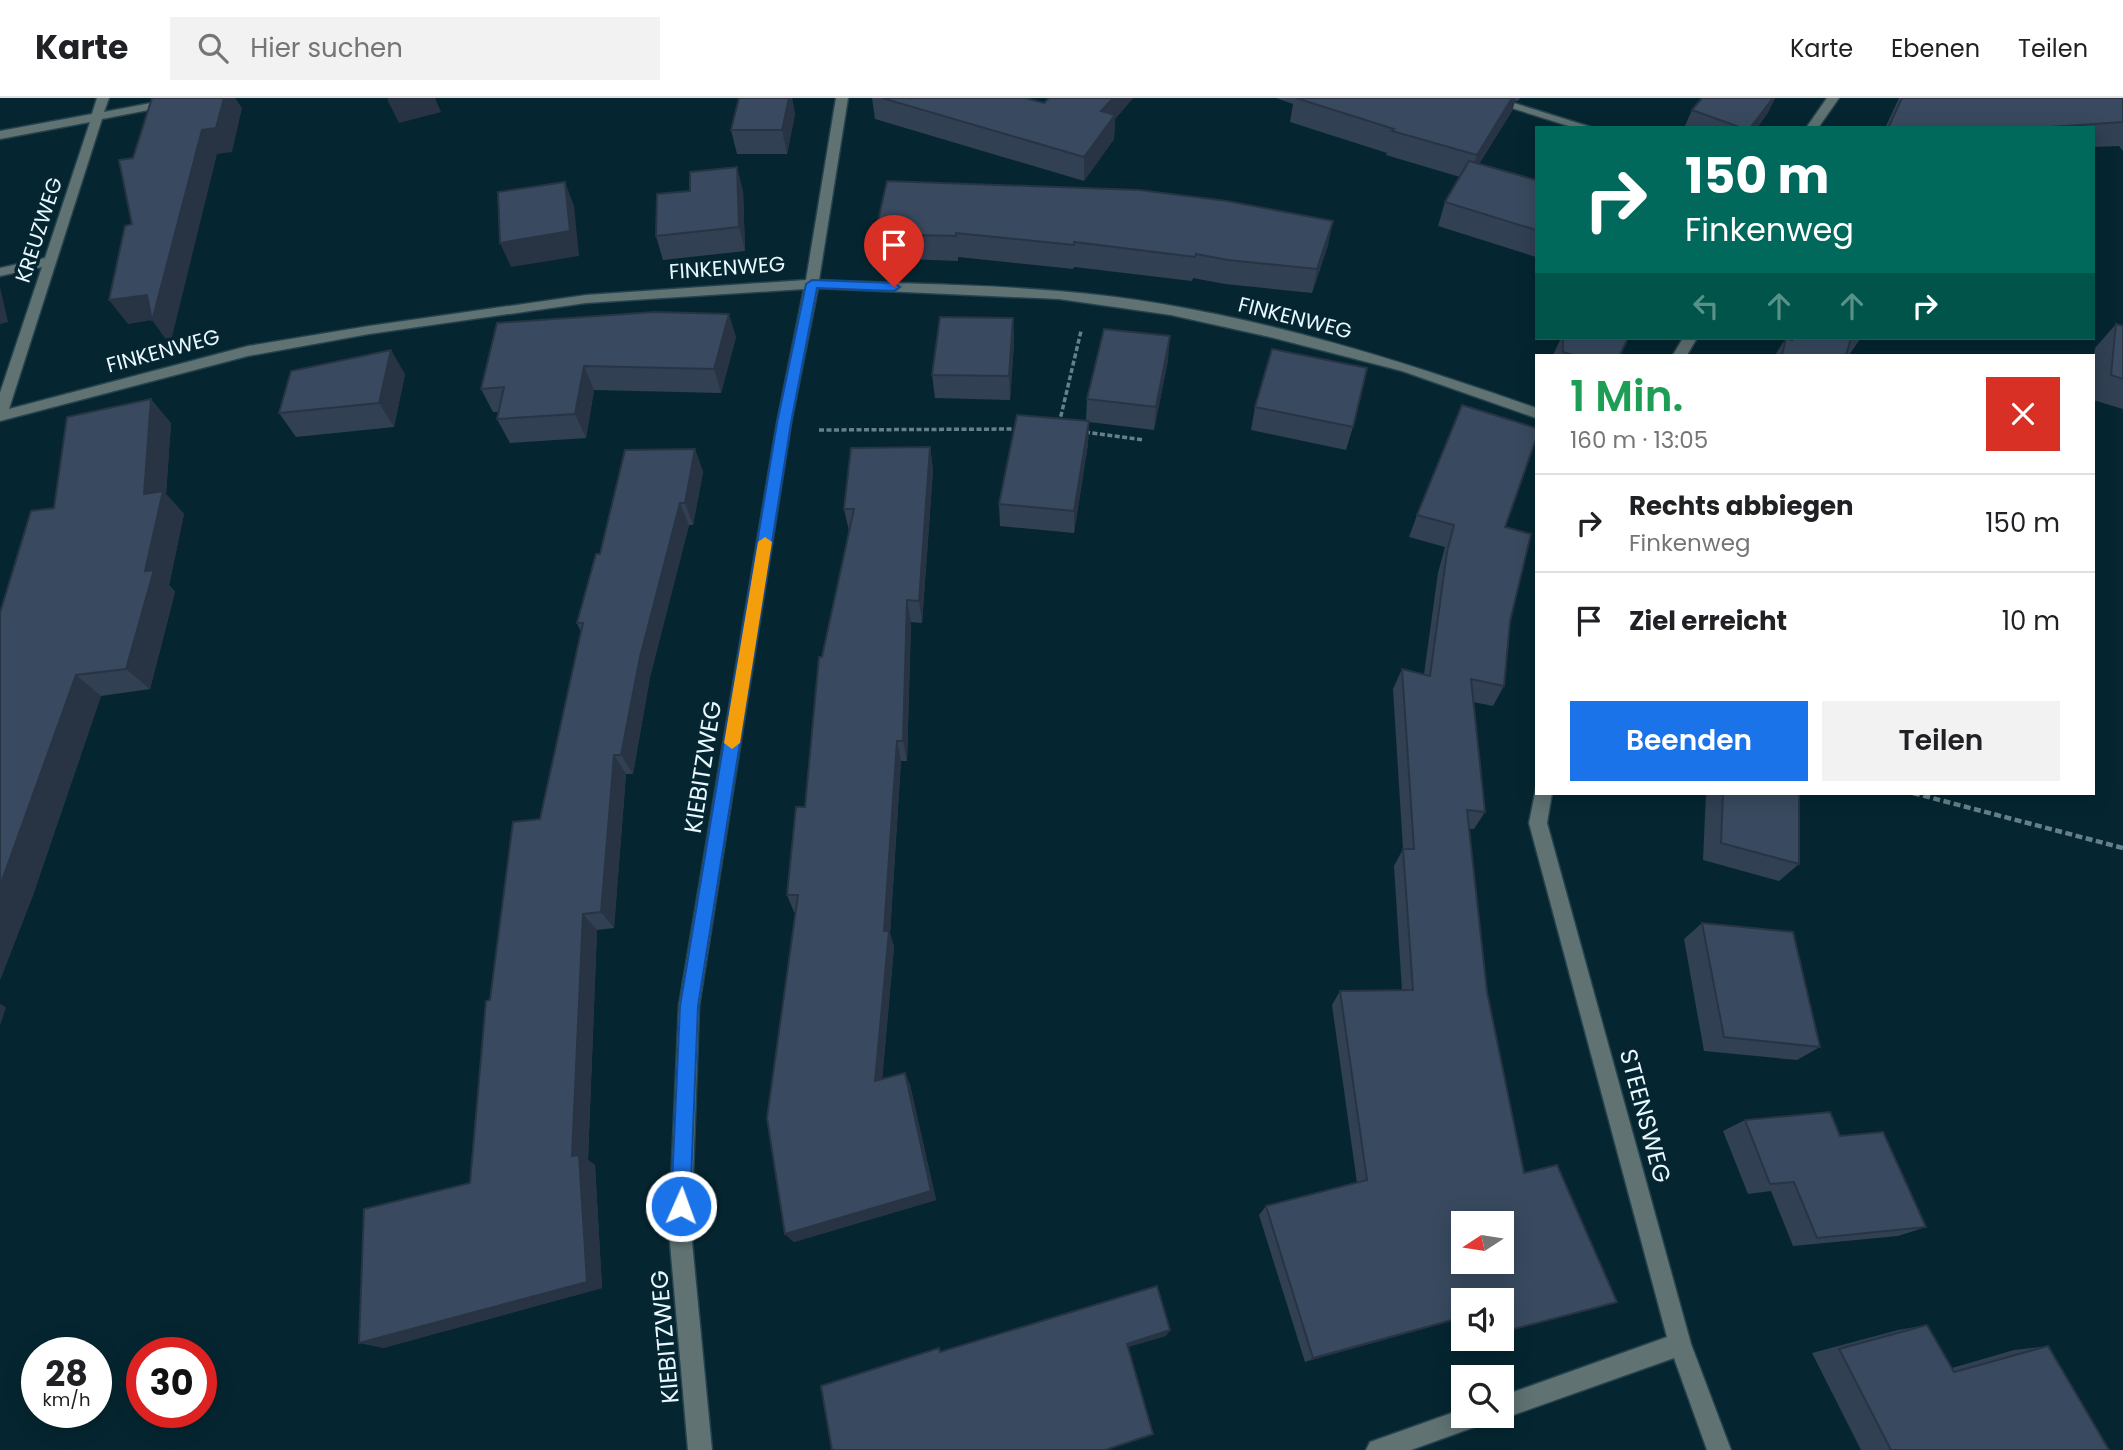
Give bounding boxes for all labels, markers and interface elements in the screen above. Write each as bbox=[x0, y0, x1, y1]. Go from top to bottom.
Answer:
search box bbox=[170, 17, 660, 80]
text: Karte bbox=[35, 24, 128, 71]
icon: search bbox=[194, 29, 232, 67]
text: Hier suchen bbox=[250, 30, 403, 66]
text: Karte bbox=[1790, 32, 1853, 65]
text: Ebenen bbox=[1891, 32, 1980, 65]
text: Teilen bbox=[2018, 32, 2088, 65]
text: 150 m bbox=[1685, 142, 1830, 210]
icon: right bbox=[1570, 154, 1661, 245]
street label: KREUZWEG bbox=[8, 173, 69, 286]
text: Finkenweg bbox=[1685, 207, 1854, 252]
pin bbox=[864, 215, 924, 287]
icon: arrive bbox=[875, 226, 913, 264]
street label: FINKENWEG bbox=[668, 249, 786, 286]
icon: left bbox=[1687, 287, 1725, 325]
icon: ahead bbox=[1760, 287, 1798, 325]
icon: ahead bbox=[1833, 287, 1871, 325]
icon: right bbox=[1906, 287, 1944, 325]
street label: FINKENWEG bbox=[1235, 289, 1355, 346]
street label: FINKENWEG bbox=[103, 321, 223, 380]
text: 1 Min. bbox=[1570, 367, 1683, 426]
button: close bbox=[1986, 377, 2060, 451]
text: 160 m · 13:05 bbox=[1570, 424, 1708, 456]
text: Rechts abbiegen bbox=[1629, 488, 1854, 524]
icon: right bbox=[1570, 504, 1608, 542]
text: 150 m bbox=[1985, 505, 2060, 541]
text: Finkenweg bbox=[1629, 527, 1750, 559]
icon: arrive bbox=[1570, 602, 1608, 640]
text: Ziel erreicht bbox=[1629, 603, 1787, 639]
text: 10 m bbox=[2002, 603, 2060, 639]
street label: KIEBITZWEG bbox=[676, 698, 729, 835]
button: Beenden bbox=[1570, 701, 1808, 781]
button: Teilen bbox=[1822, 701, 2060, 781]
street label: STEENSWEG bbox=[1612, 1045, 1679, 1186]
position arrow bbox=[644, 1169, 718, 1243]
north arrow bbox=[1451, 1211, 1514, 1274]
map controls bbox=[1451, 1211, 1514, 1428]
street label: KIEBITZWEG bbox=[642, 1269, 687, 1405]
button: sound bbox=[1451, 1288, 1514, 1351]
speed limit sign: 30 bbox=[126, 1337, 217, 1428]
text: 28 bbox=[45, 1349, 88, 1398]
button: search bbox=[1451, 1365, 1514, 1428]
text: km/h bbox=[43, 1387, 90, 1412]

